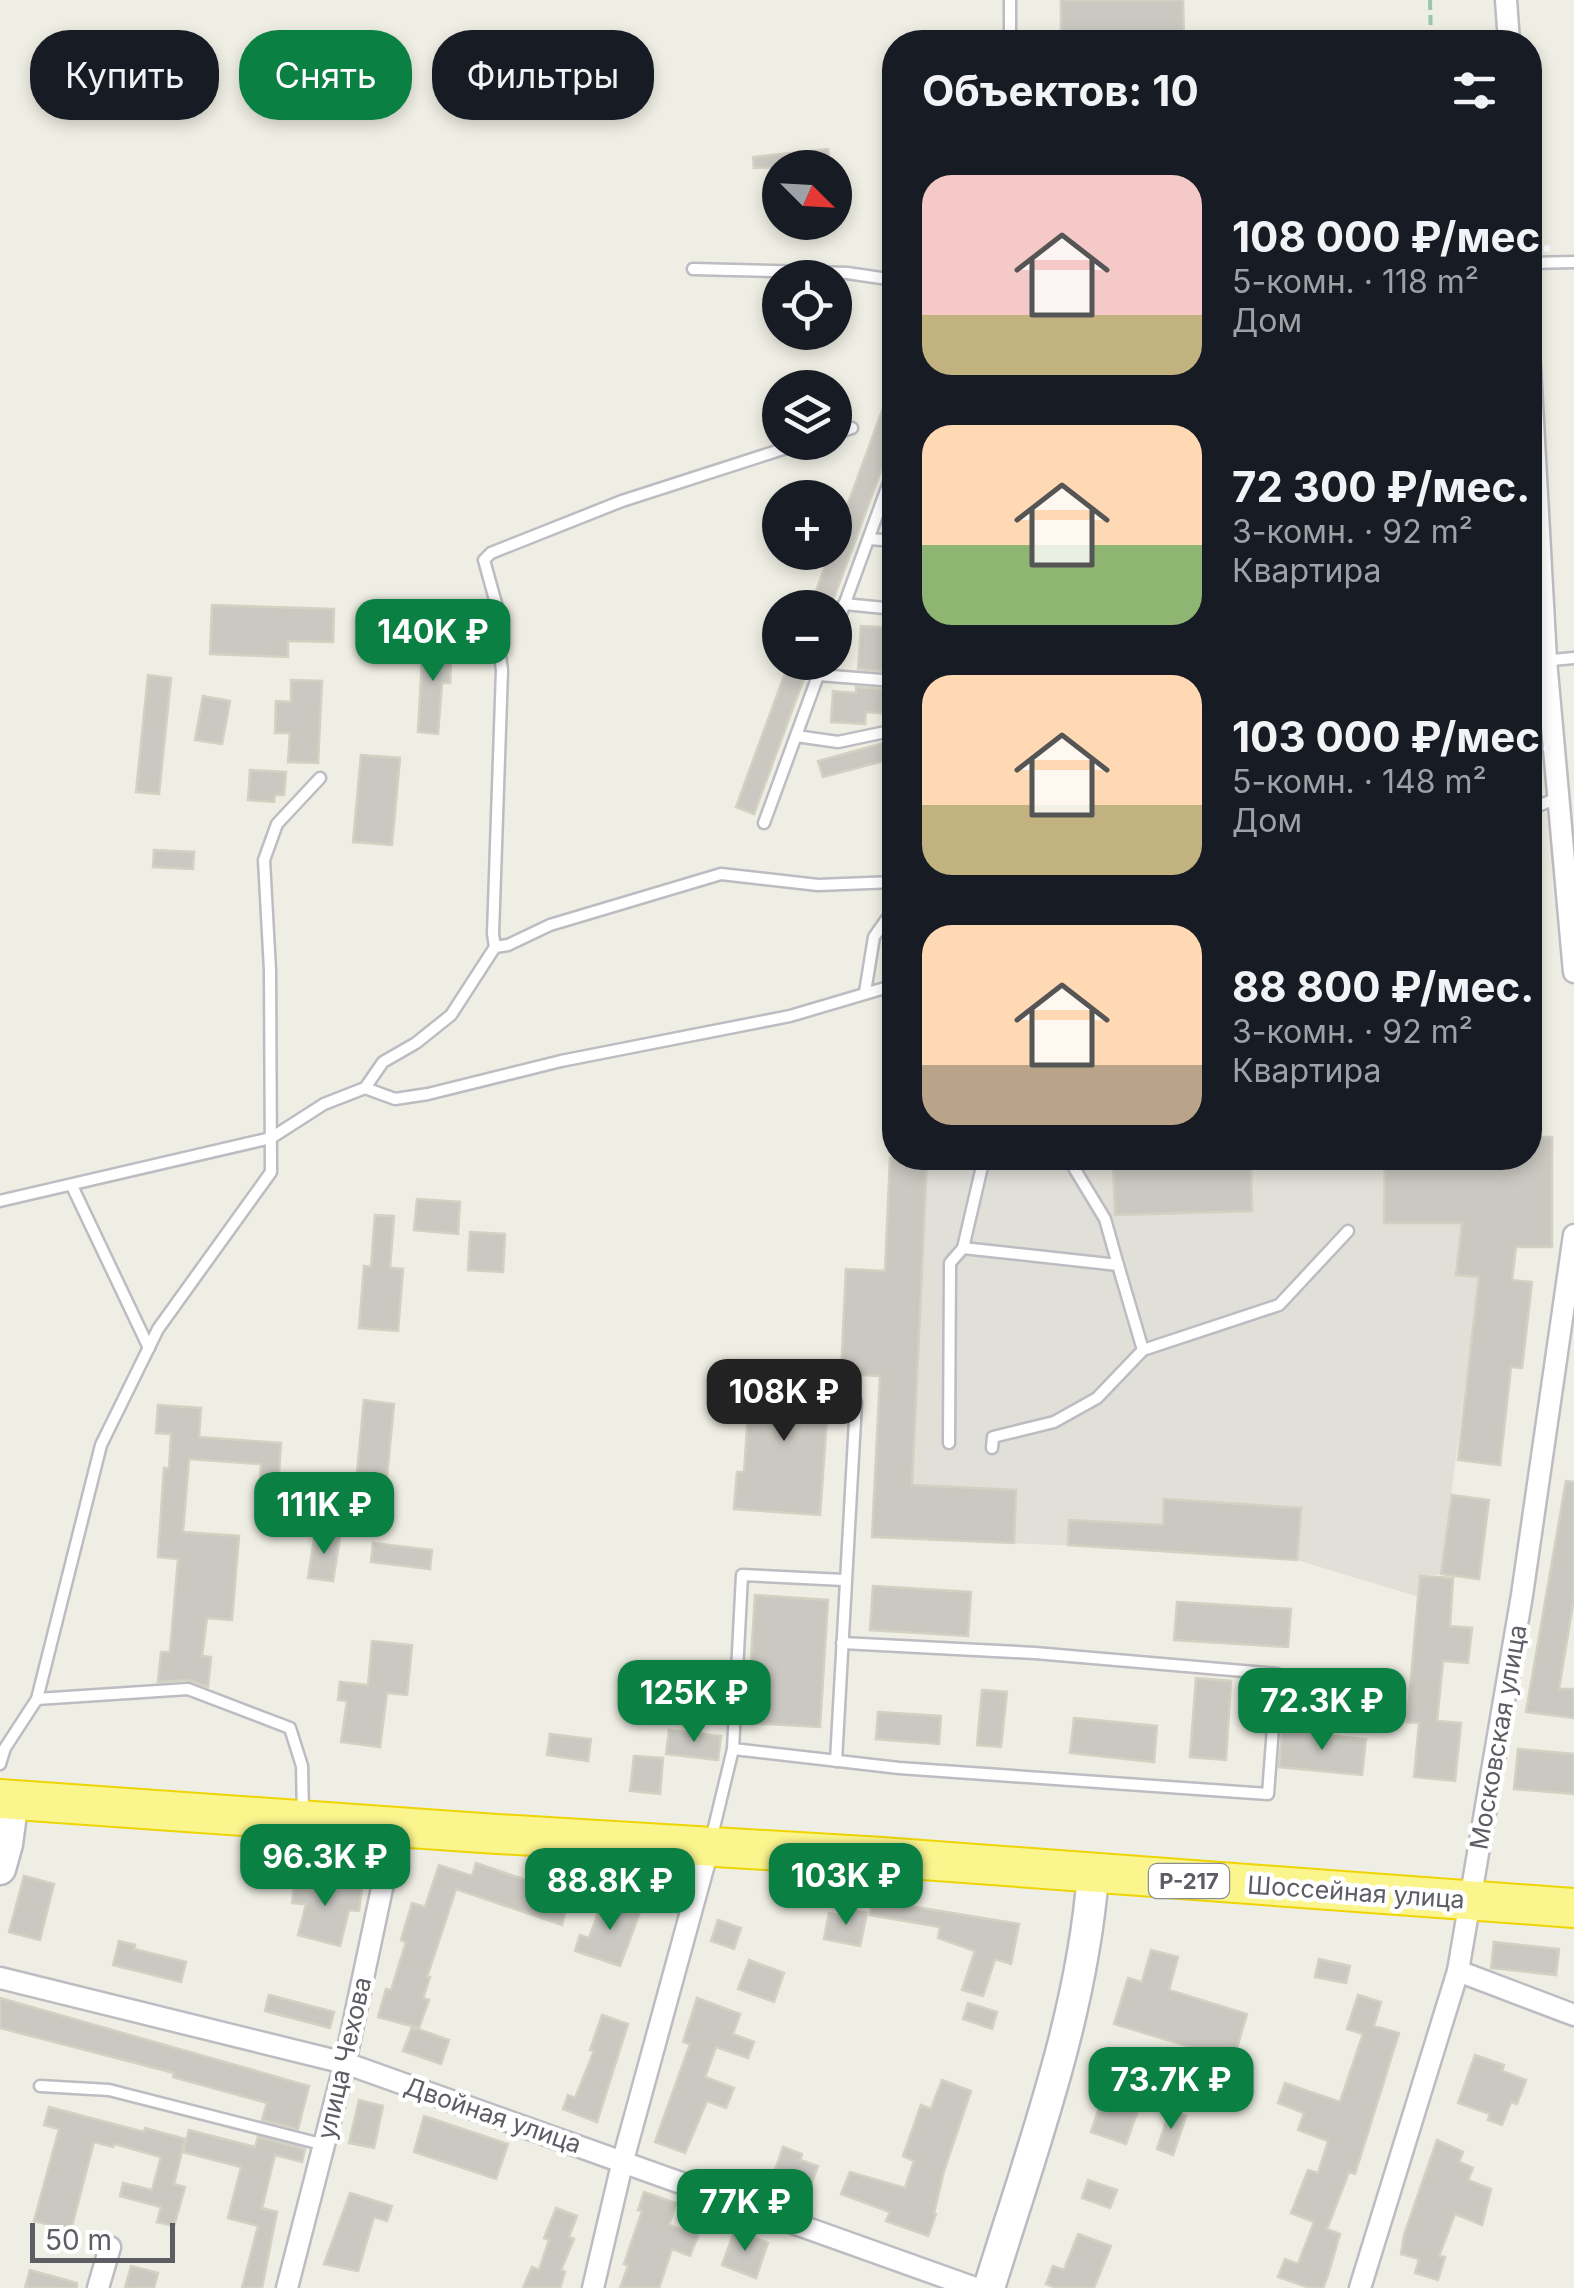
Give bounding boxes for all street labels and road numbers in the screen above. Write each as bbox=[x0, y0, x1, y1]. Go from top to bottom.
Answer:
street label: Московская улица bbox=[1463, 1622, 1533, 1852]
road number: Р-217 bbox=[1149, 1864, 1229, 1898]
street label: Шоссейная улица bbox=[1246, 1869, 1466, 1915]
street label: улица Чехова bbox=[311, 1974, 377, 2142]
street label: Двойная улица bbox=[401, 2071, 585, 2159]

